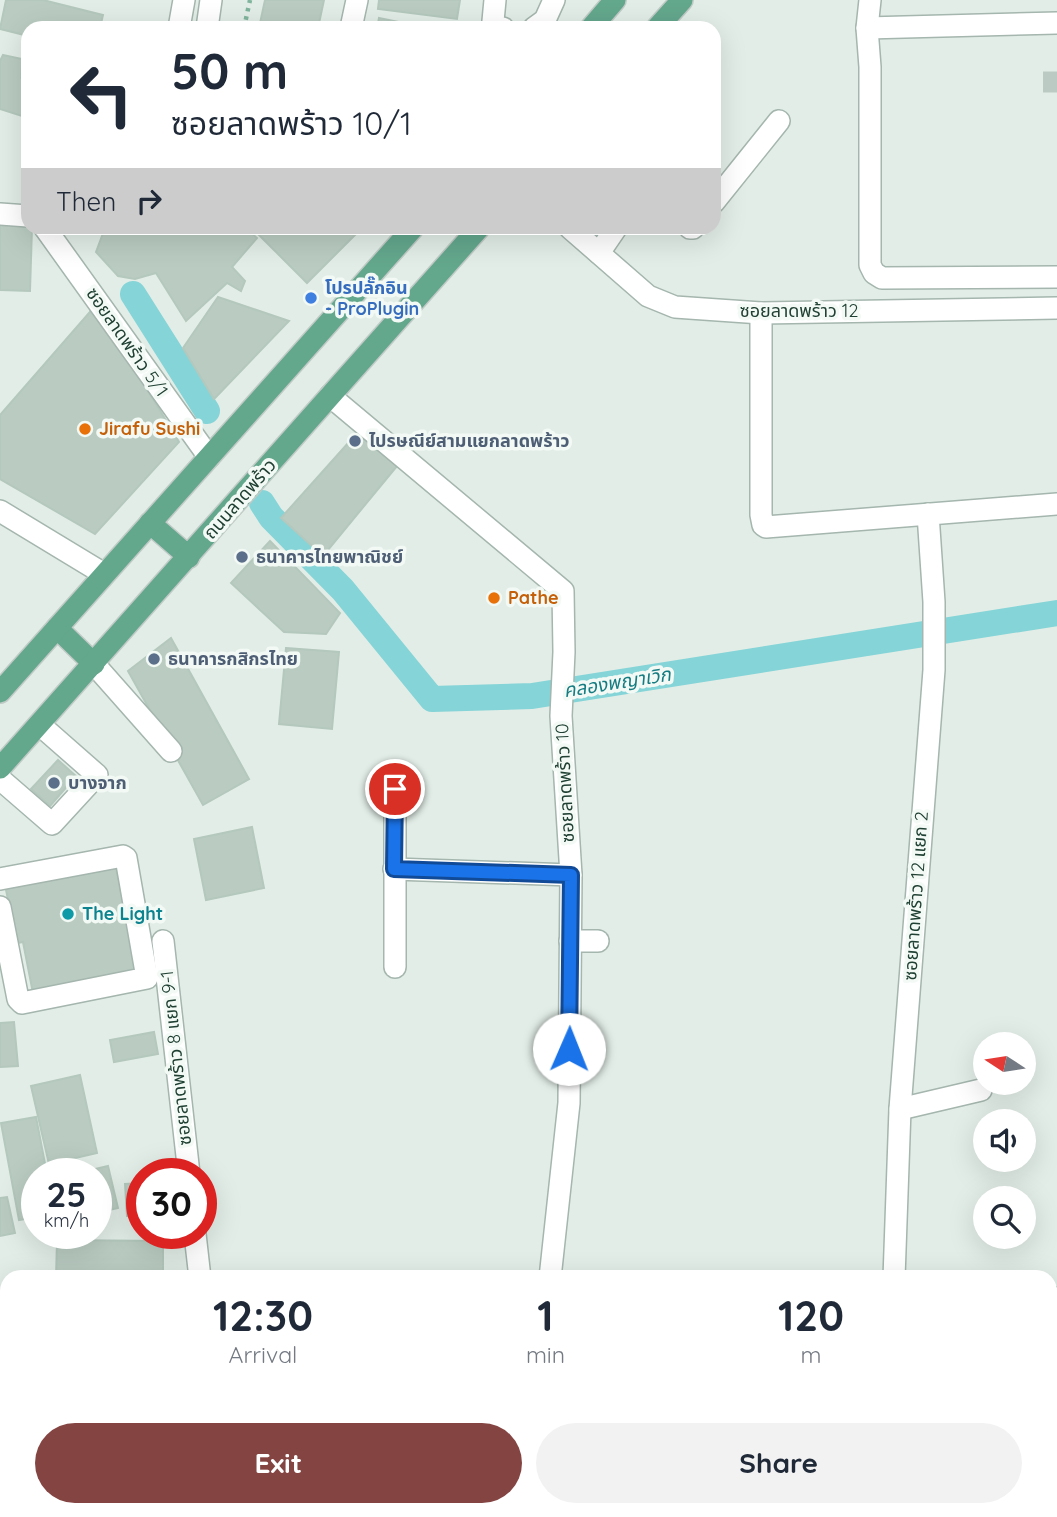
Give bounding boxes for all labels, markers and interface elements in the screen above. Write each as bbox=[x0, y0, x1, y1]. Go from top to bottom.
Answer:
text: 50 m bbox=[171, 40, 288, 101]
icon: left bbox=[56, 49, 147, 140]
text: ซอยลาดพร้าว 10/1 bbox=[171, 103, 412, 143]
icon: right bbox=[130, 182, 168, 220]
text: Then bbox=[56, 185, 116, 218]
place label: โปรปลั๊กอิน - ProPlugin bbox=[325, 276, 419, 320]
street label: ซอยลาดพร้าว 5/1 bbox=[81, 283, 174, 401]
marker: โปรปลั๊กอิน - ProPlugin bbox=[303, 290, 319, 306]
street label: ซอยลาดพร้าว 12 bbox=[740, 299, 858, 322]
place label: Jirafu Sushi bbox=[99, 417, 200, 440]
marker: Jirafu Sushi bbox=[77, 421, 93, 437]
place label: ไปรษณีย์สามแยกลาดพร้าว bbox=[369, 429, 570, 452]
marker: ไปรษณีย์สามแยกลาดพร้าว bbox=[347, 433, 363, 449]
street label: ถนนลาดพร้าว bbox=[198, 454, 281, 544]
place label: ธนาคารไทยพาณิชย์ bbox=[256, 545, 403, 568]
marker: ธนาคารไทยพาณิชย์ bbox=[234, 549, 250, 565]
place label: Pathe bbox=[508, 586, 559, 609]
marker: Pathe bbox=[486, 590, 502, 606]
place label: ธนาคารกสิกรไทย bbox=[168, 647, 298, 670]
marker: ธนาคารกสิกรไทย bbox=[146, 651, 162, 667]
water label: คลองพญาเวิก bbox=[562, 662, 673, 702]
street label: ซอยลาดพร้าว 10 bbox=[550, 723, 579, 843]
pin bbox=[365, 759, 425, 819]
icon: arrive bbox=[376, 770, 414, 808]
place label: บางจาก bbox=[68, 771, 127, 794]
marker: บางจาก bbox=[46, 775, 62, 791]
street label: ซอยลาดพร้าว 12 แยก 2 bbox=[898, 811, 933, 981]
place label: The Light bbox=[82, 902, 163, 925]
marker: The Light bbox=[60, 906, 76, 922]
street label: ซอยลาดพร้าว 8 แยก 9-1 bbox=[155, 969, 196, 1147]
position arrow bbox=[532, 1012, 606, 1086]
north arrow bbox=[973, 1032, 1036, 1096]
map controls bbox=[973, 1032, 1036, 1249]
button: sound bbox=[973, 1109, 1036, 1172]
speed limit sign: 30 bbox=[126, 1158, 217, 1249]
text: 25 bbox=[46, 1172, 87, 1216]
button: search bbox=[973, 1186, 1036, 1249]
text: km/h bbox=[44, 1209, 89, 1232]
text: 12:30 bbox=[213, 1289, 313, 1342]
text: 1 bbox=[537, 1289, 554, 1342]
text: 120 bbox=[778, 1289, 844, 1342]
text: Arrival bbox=[229, 1340, 297, 1369]
text: min bbox=[526, 1340, 565, 1369]
text: m bbox=[801, 1340, 822, 1369]
button: Exit bbox=[35, 1423, 522, 1503]
button: Share bbox=[536, 1423, 1022, 1503]

